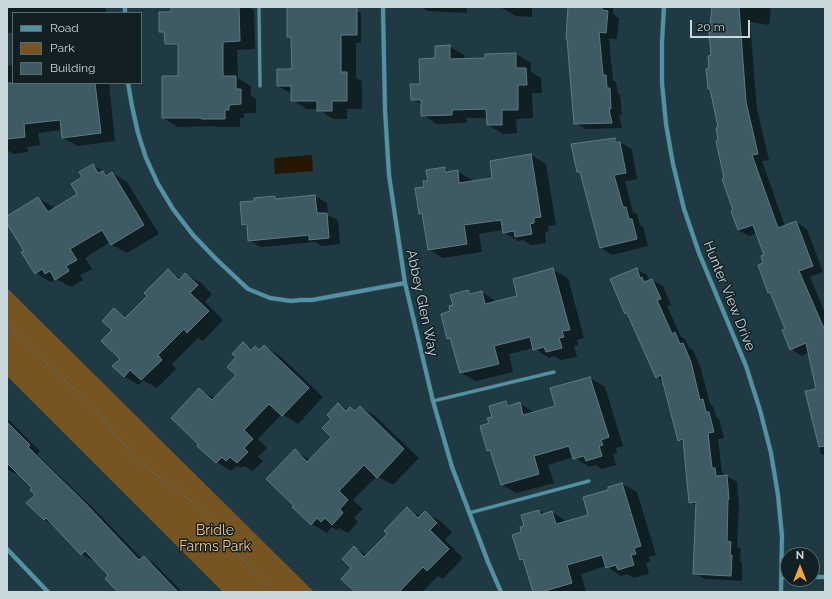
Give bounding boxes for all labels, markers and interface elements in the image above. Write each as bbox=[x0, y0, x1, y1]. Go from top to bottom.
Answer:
legend bbox=[12, 12, 142, 84]
scale bar bbox=[692, 12, 752, 38]
text: 20 m bbox=[697, 20, 725, 34]
text: Road bbox=[50, 21, 79, 35]
text: Park bbox=[50, 41, 75, 55]
text: Building bbox=[50, 61, 96, 75]
street label: Hunter View Drive bbox=[699, 239, 759, 353]
street label: Abbey Glen Way bbox=[402, 248, 442, 358]
park label: Bridle Farms Park bbox=[179, 523, 251, 556]
north arrow bbox=[780, 547, 820, 587]
text: N bbox=[796, 549, 804, 562]

